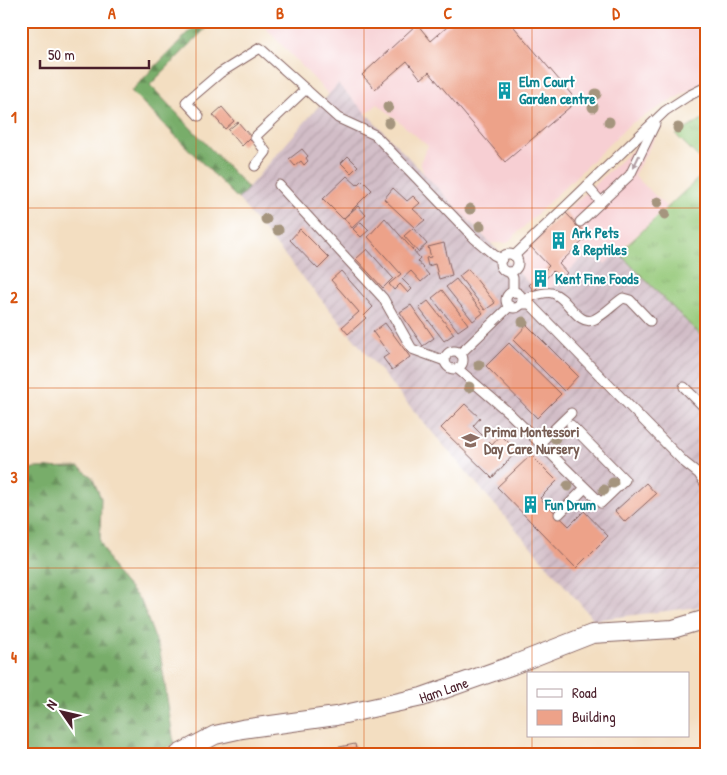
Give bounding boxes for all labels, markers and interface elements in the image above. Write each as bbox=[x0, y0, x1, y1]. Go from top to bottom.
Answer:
text: A bbox=[108, 2, 116, 24]
text: B bbox=[276, 2, 284, 24]
text: C bbox=[444, 2, 453, 24]
text: D bbox=[612, 2, 620, 24]
scale bar bbox=[40, 38, 149, 70]
text: 50 m bbox=[48, 44, 75, 65]
place label: Elm Court Garden centre bbox=[519, 71, 595, 109]
building icon: Elm Court Garden centre bbox=[495, 80, 515, 100]
text: 1 bbox=[11, 106, 17, 128]
one-way arrow bbox=[632, 155, 640, 170]
place label: Ark Pets & Reptiles bbox=[572, 222, 627, 261]
building icon: Ark Pets & Reptiles bbox=[548, 231, 568, 251]
building icon: Kent Fine Foods bbox=[531, 268, 551, 288]
place label: Kent Fine Foods bbox=[555, 268, 639, 289]
text: 2 bbox=[10, 286, 18, 308]
place label: Prima Montessori Day Care Nursery bbox=[484, 421, 580, 460]
school or university icon: Prima Montessori Day Care Nursery bbox=[460, 430, 480, 450]
text: 3 bbox=[10, 466, 18, 488]
building icon: Fun Drum bbox=[521, 494, 541, 514]
place label: Fun Drum bbox=[544, 494, 596, 515]
text: 4 bbox=[11, 646, 17, 668]
street label: Ham Lane bbox=[416, 671, 471, 708]
legend bbox=[527, 672, 690, 738]
text: Road bbox=[572, 682, 597, 703]
north arrow bbox=[38, 688, 88, 738]
text: N bbox=[41, 696, 61, 713]
text: Building bbox=[572, 706, 616, 727]

